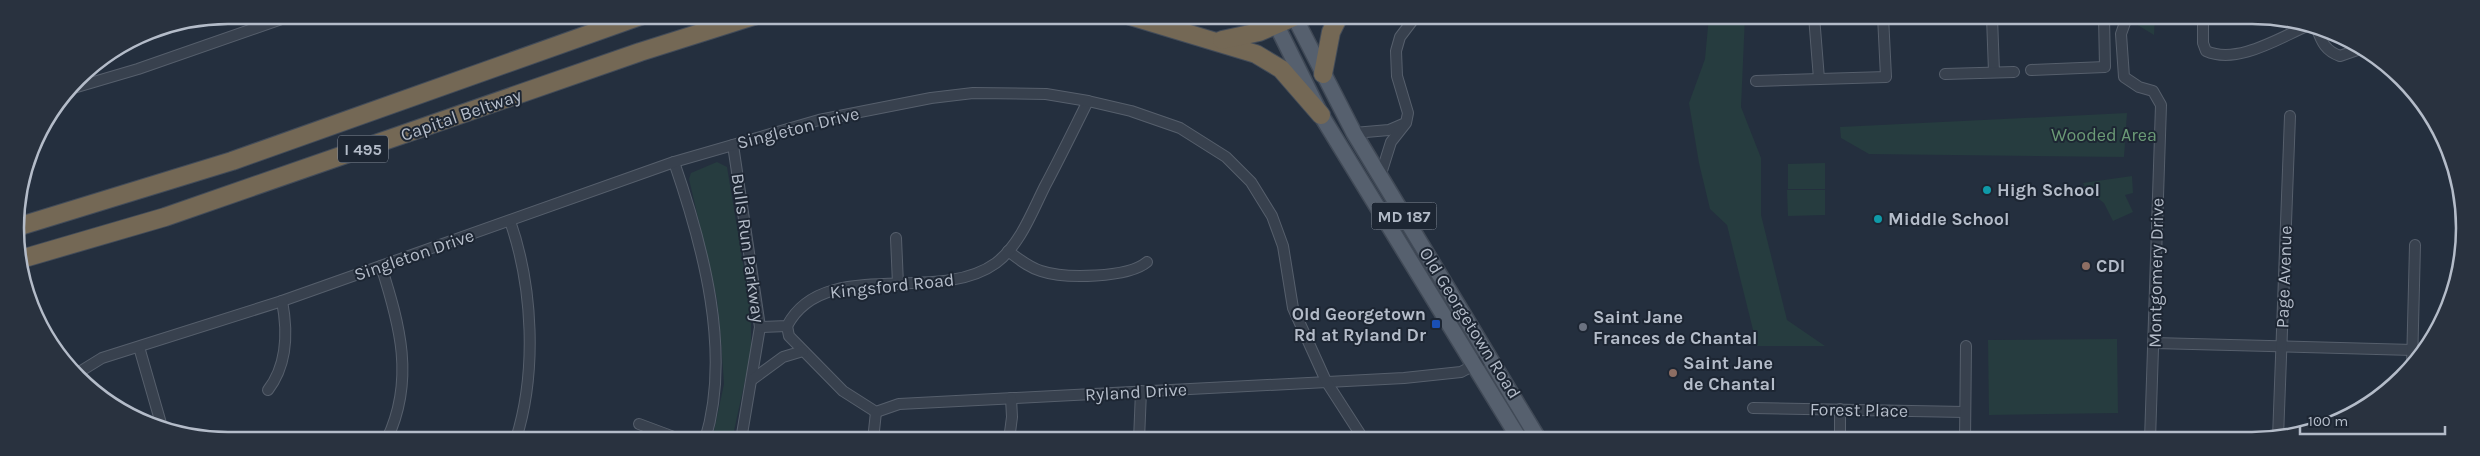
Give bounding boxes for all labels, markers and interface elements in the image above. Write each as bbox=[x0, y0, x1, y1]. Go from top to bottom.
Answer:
street label: Capital Beltway bbox=[398, 84, 525, 146]
street label: Singleton Drive bbox=[735, 102, 861, 154]
park label: Wooded Area bbox=[2051, 124, 2157, 146]
road number: I 495 bbox=[338, 136, 388, 162]
street label: Bulls Run Parkway bbox=[727, 172, 769, 325]
place label: High School bbox=[1997, 179, 2100, 201]
marker: High School bbox=[1981, 184, 1993, 196]
street label: Montgomery Drive bbox=[2144, 198, 2168, 348]
road number: MD 187 bbox=[1372, 202, 1436, 230]
place label: Middle School bbox=[1888, 208, 2009, 230]
marker: Middle School bbox=[1872, 213, 1884, 225]
street label: Singleton Drive bbox=[351, 224, 477, 286]
street label: Page Avenue bbox=[2271, 225, 2297, 329]
street label: Old Georgetown Road bbox=[1415, 243, 1525, 403]
place label: CDI bbox=[2096, 255, 2125, 277]
marker: CDI bbox=[2080, 260, 2092, 272]
street label: Kingsford Road bbox=[829, 269, 955, 303]
place label: Old Georgetown Rd at Ryland Dr bbox=[1292, 303, 1426, 346]
place label: Saint Jane Frances de Chantal bbox=[1593, 306, 1757, 349]
marker: Old Georgetown Rd at Ryland Dr bbox=[1430, 318, 1442, 330]
marker: Saint Jane Frances de Chantal bbox=[1577, 321, 1589, 333]
place label: Saint Jane de Chantal bbox=[1683, 352, 1776, 395]
marker: Saint Jane de Chantal bbox=[1667, 367, 1679, 379]
street label: Ryland Drive bbox=[1084, 378, 1188, 406]
street label: Forest Place bbox=[1810, 398, 1908, 422]
scale bar bbox=[2300, 404, 2445, 436]
text: 100 m bbox=[2308, 412, 2348, 430]

